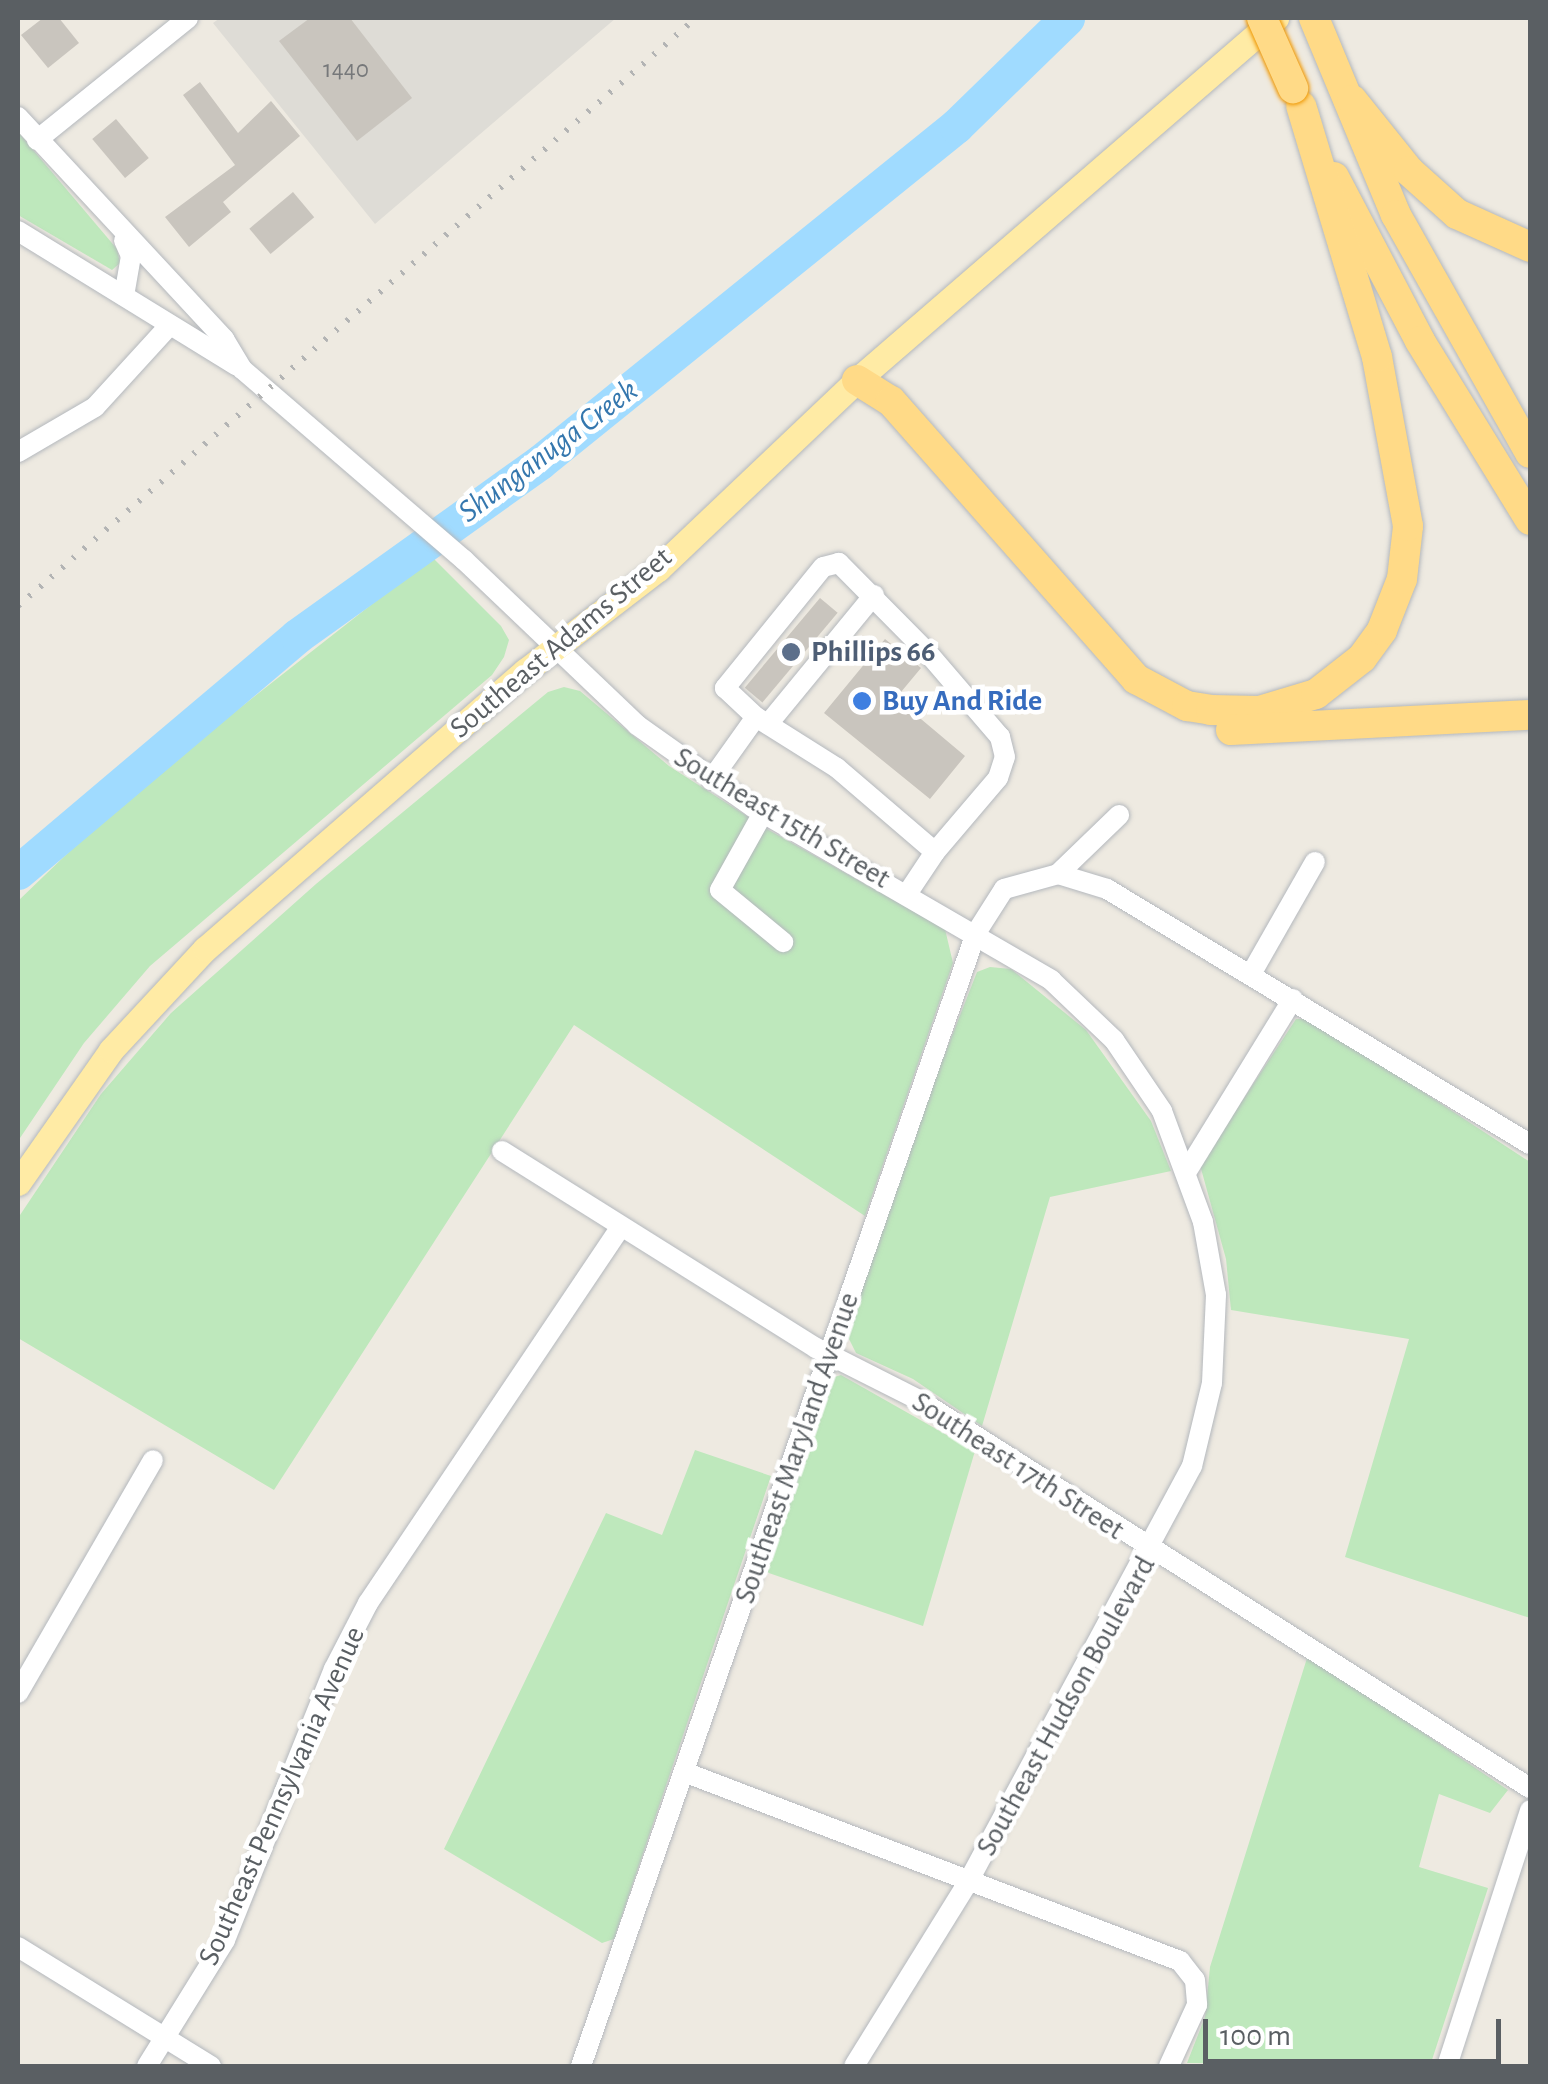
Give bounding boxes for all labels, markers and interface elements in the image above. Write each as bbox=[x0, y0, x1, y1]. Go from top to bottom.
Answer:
house number: 1440 bbox=[323, 55, 369, 85]
water label: Shunganuga Creek bbox=[451, 371, 645, 531]
street label: Southeast Adams Street bbox=[443, 540, 679, 746]
place label: Phillips 66 bbox=[811, 634, 935, 670]
marker: Phillips 66 bbox=[780, 641, 802, 663]
place label: Buy And Ride bbox=[882, 683, 1042, 719]
marker: Buy And Ride bbox=[851, 690, 873, 712]
street label: Southeast 15th Street bbox=[667, 739, 897, 897]
street label: Southeast Maryland Avenue bbox=[727, 1288, 867, 1608]
street label: Southeast 17th Street bbox=[905, 1384, 1131, 1548]
street label: Southeast Hudson Boulevard bbox=[969, 1550, 1163, 1862]
street label: Southeast Pennsylvania Avenue bbox=[191, 1621, 373, 1971]
scale bar bbox=[1208, 1999, 1506, 2061]
text: 100 m bbox=[1220, 2021, 1291, 2051]

